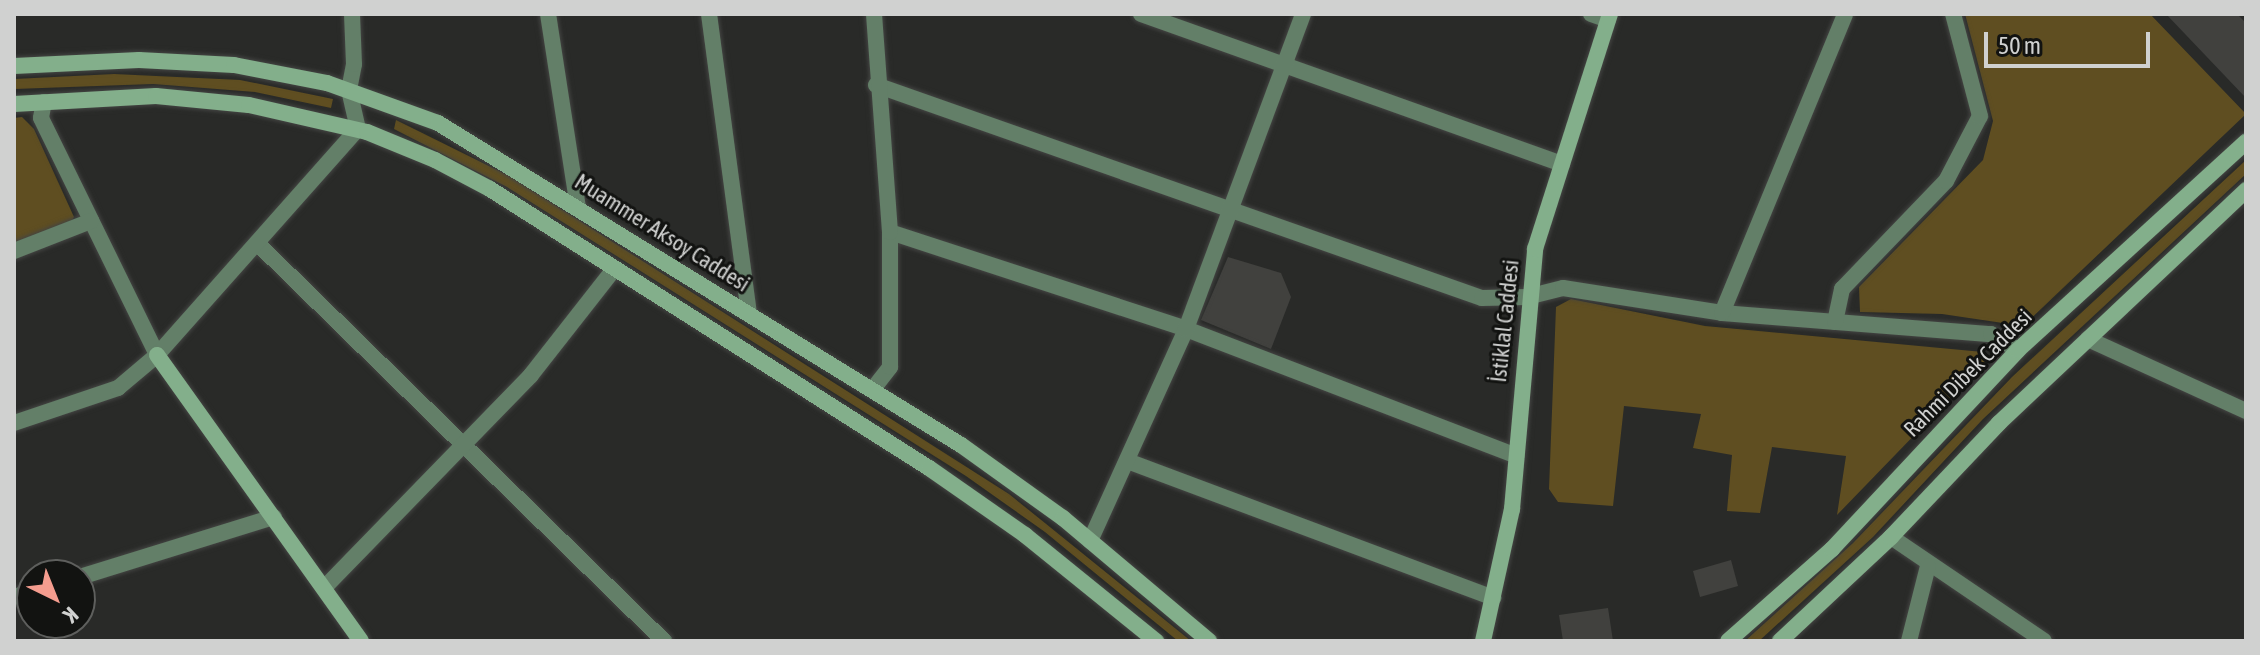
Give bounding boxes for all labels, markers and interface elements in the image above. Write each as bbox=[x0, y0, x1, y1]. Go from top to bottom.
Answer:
scale bar bbox=[1988, 16, 2154, 66]
text: 50 m bbox=[1998, 32, 2041, 59]
street label: Muammer Aksoy Caddesi bbox=[570, 169, 754, 297]
street label: İstiklal Caddesi bbox=[1485, 258, 1525, 384]
street label: Rahmi Dibek Caddesi bbox=[1899, 304, 2037, 442]
north arrow bbox=[16, 559, 96, 639]
text: K bbox=[58, 602, 84, 628]

